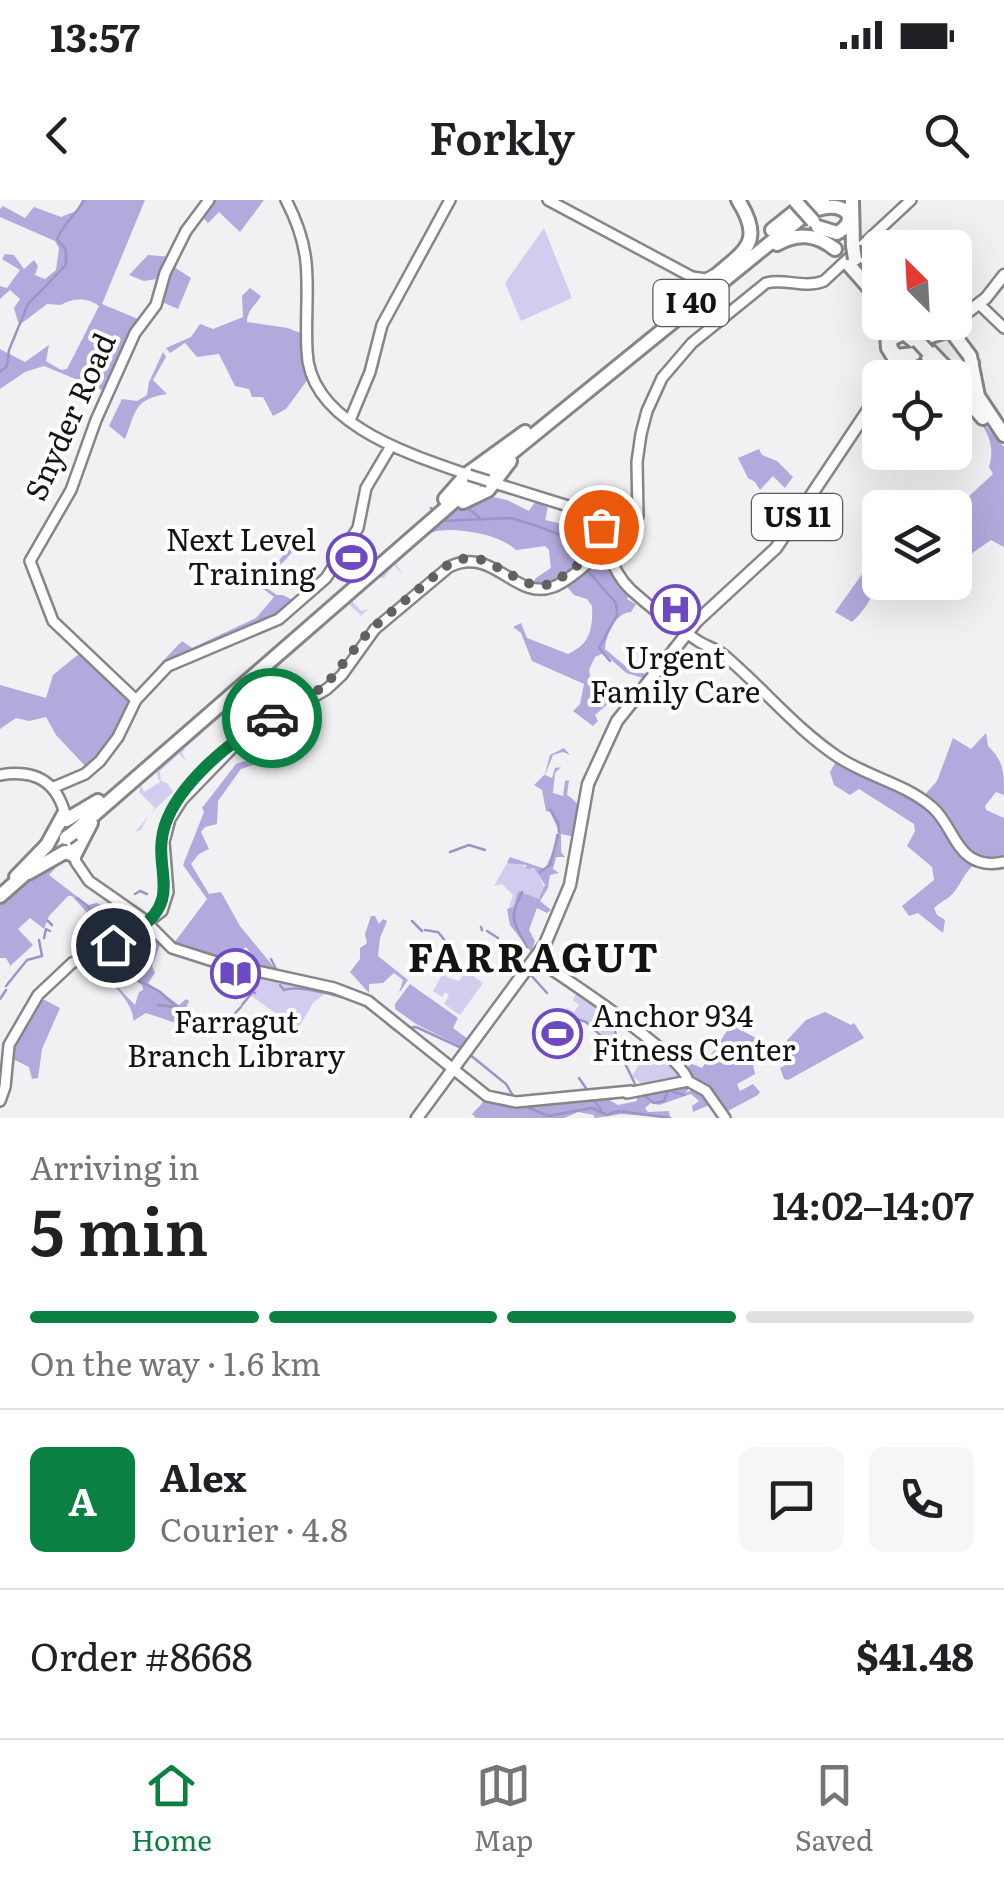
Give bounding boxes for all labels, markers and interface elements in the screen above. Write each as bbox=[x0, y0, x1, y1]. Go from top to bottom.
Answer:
text: 13:57 bbox=[50, 7, 140, 64]
text: Forkly bbox=[429, 102, 575, 169]
icon: back bbox=[30, 108, 85, 163]
icon: search bbox=[919, 108, 974, 163]
north arrow bbox=[862, 230, 972, 340]
map controls bbox=[862, 230, 972, 600]
road number: I 40 bbox=[654, 280, 728, 326]
street label: Snyder Road bbox=[12, 325, 125, 507]
button: locate bbox=[862, 360, 972, 470]
pin bbox=[559, 485, 644, 570]
button: layers bbox=[862, 490, 972, 600]
road number: US 11 bbox=[752, 494, 842, 540]
icon: bag bbox=[574, 500, 629, 555]
place label: Next Level Training bbox=[166, 516, 316, 594]
sports icon: Next Level Training bbox=[325, 532, 377, 584]
hospital icon: Urgent Family Care bbox=[649, 584, 701, 636]
place label: Urgent Family Care bbox=[590, 634, 760, 712]
courier bbox=[222, 668, 322, 768]
icon: car bbox=[245, 691, 300, 746]
pin bbox=[71, 903, 156, 988]
icon: home bbox=[86, 918, 141, 973]
district label: FARRAGUT bbox=[408, 925, 660, 984]
library icon: Farragut Branch Library bbox=[210, 948, 262, 1000]
place label: Anchor 934 Fitness Center bbox=[592, 992, 795, 1070]
place label: Farragut Branch Library bbox=[127, 998, 346, 1076]
sports icon: Anchor 934 Fitness Center bbox=[531, 1008, 583, 1060]
text: Arriving in bbox=[30, 1142, 200, 1190]
text: 14:02–14:07 bbox=[772, 1175, 974, 1232]
text: 5 min bbox=[30, 1179, 209, 1276]
text: On the way · 1.6 km bbox=[30, 1338, 321, 1386]
text: Alex bbox=[160, 1447, 246, 1504]
button: chat bbox=[739, 1447, 844, 1552]
button: phone bbox=[869, 1447, 974, 1552]
text: A bbox=[68, 1471, 97, 1528]
text: Courier · 4.8 bbox=[160, 1504, 348, 1552]
text: Order #8668 bbox=[30, 1626, 253, 1683]
text: $41.48 bbox=[856, 1626, 974, 1683]
tab: Home bbox=[131, 1758, 212, 1860]
tab: Map bbox=[474, 1758, 533, 1860]
tab: Saved bbox=[795, 1758, 873, 1860]

